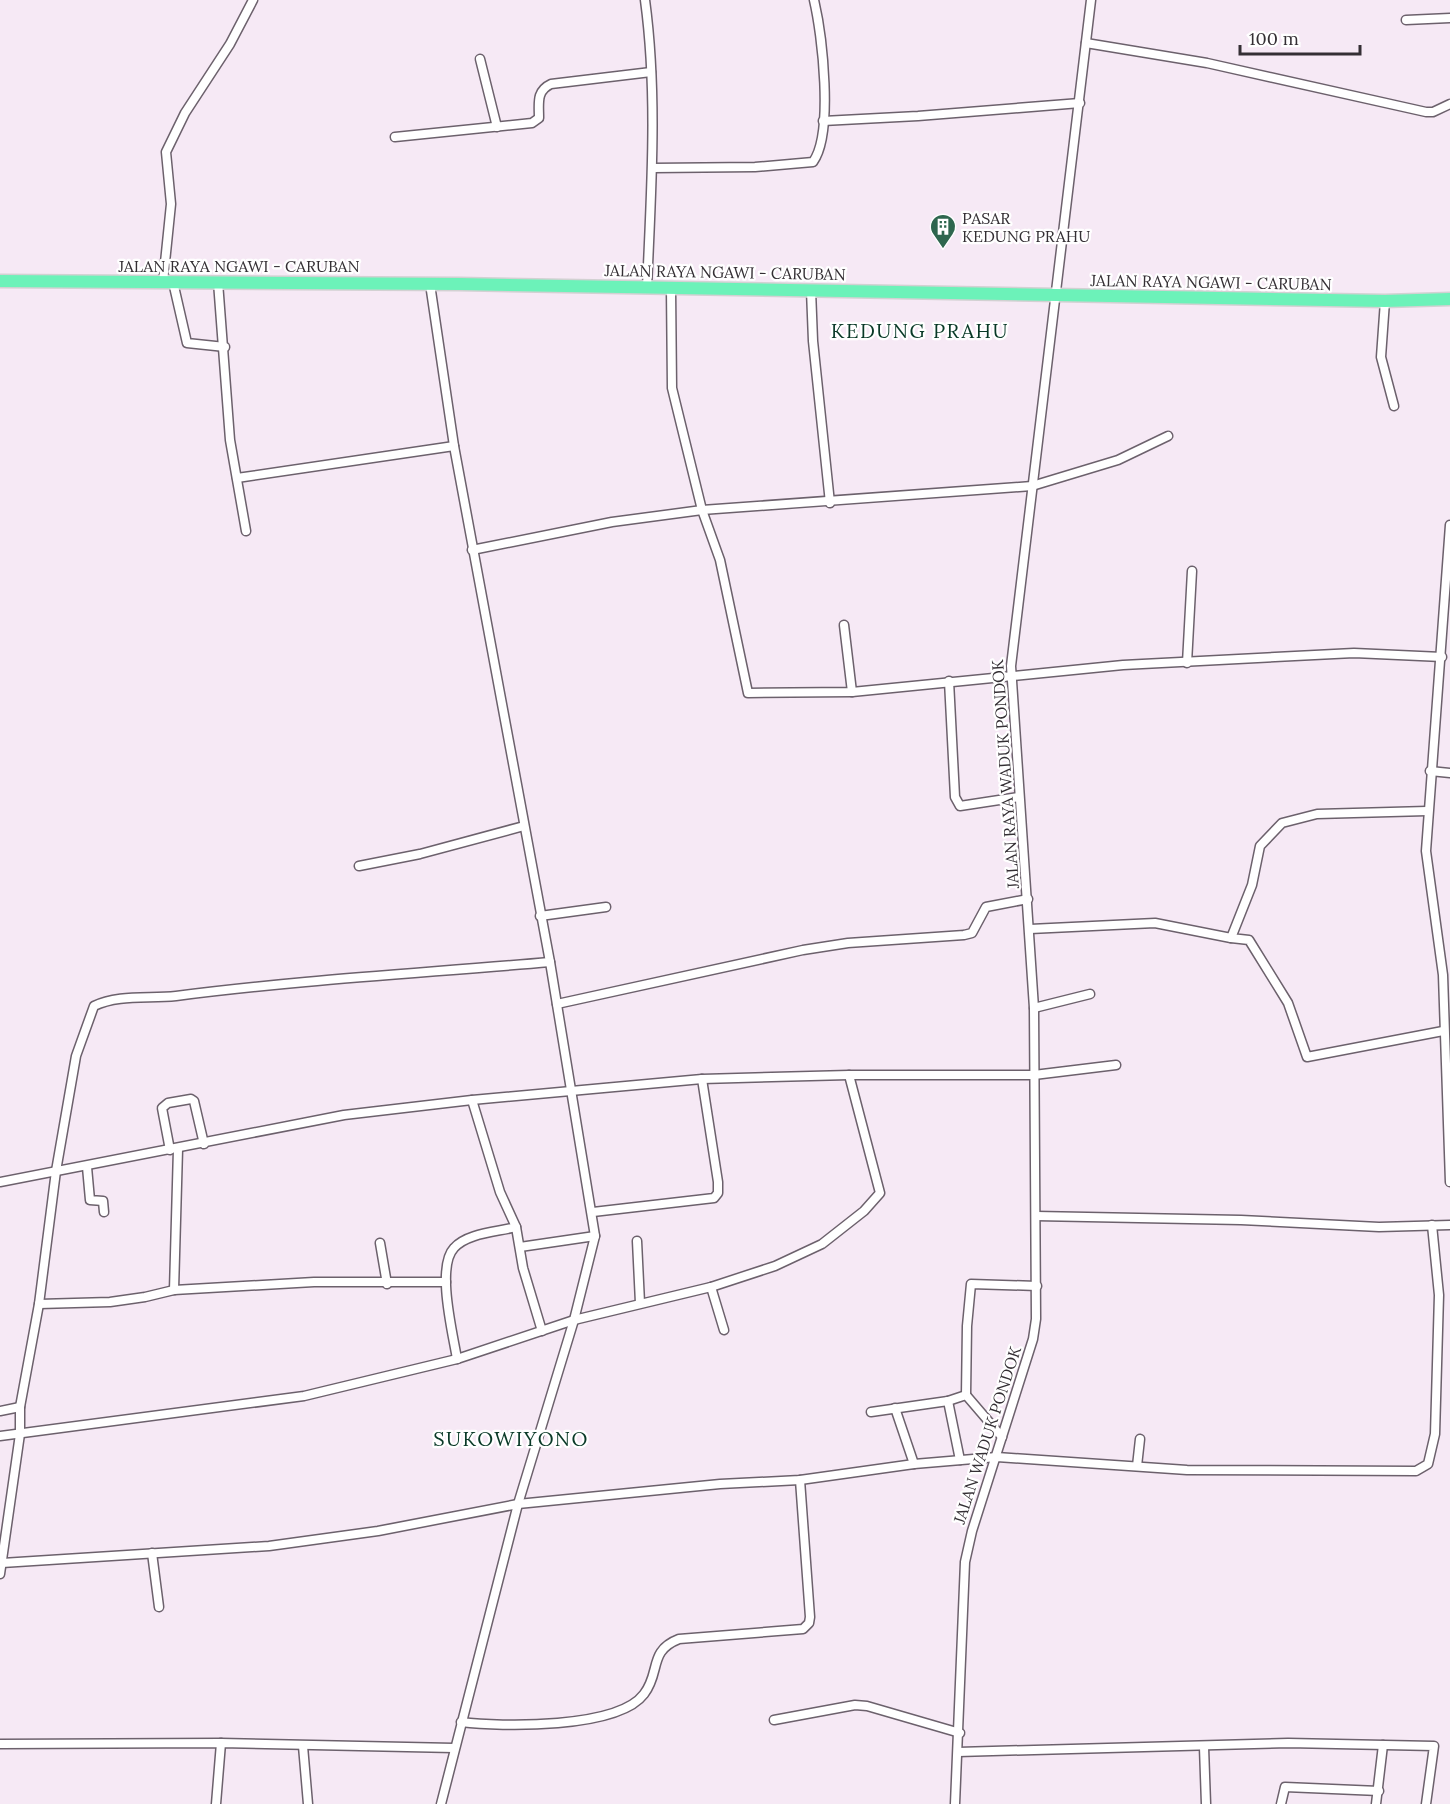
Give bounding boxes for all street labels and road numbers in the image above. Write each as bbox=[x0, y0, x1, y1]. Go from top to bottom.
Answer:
street label: JALAN RAYA NGAWI - CARUBAN bbox=[117, 256, 360, 276]
street label: JALAN RAYA NGAWI - CARUBAN bbox=[603, 260, 846, 284]
street label: JALAN RAYA NGAWI - CARUBAN bbox=[1089, 270, 1332, 294]
street label: JALAN RAYA WADUK PONDOK bbox=[987, 659, 1023, 890]
street label: JALAN WADUK PONDOK bbox=[949, 1344, 1025, 1527]

